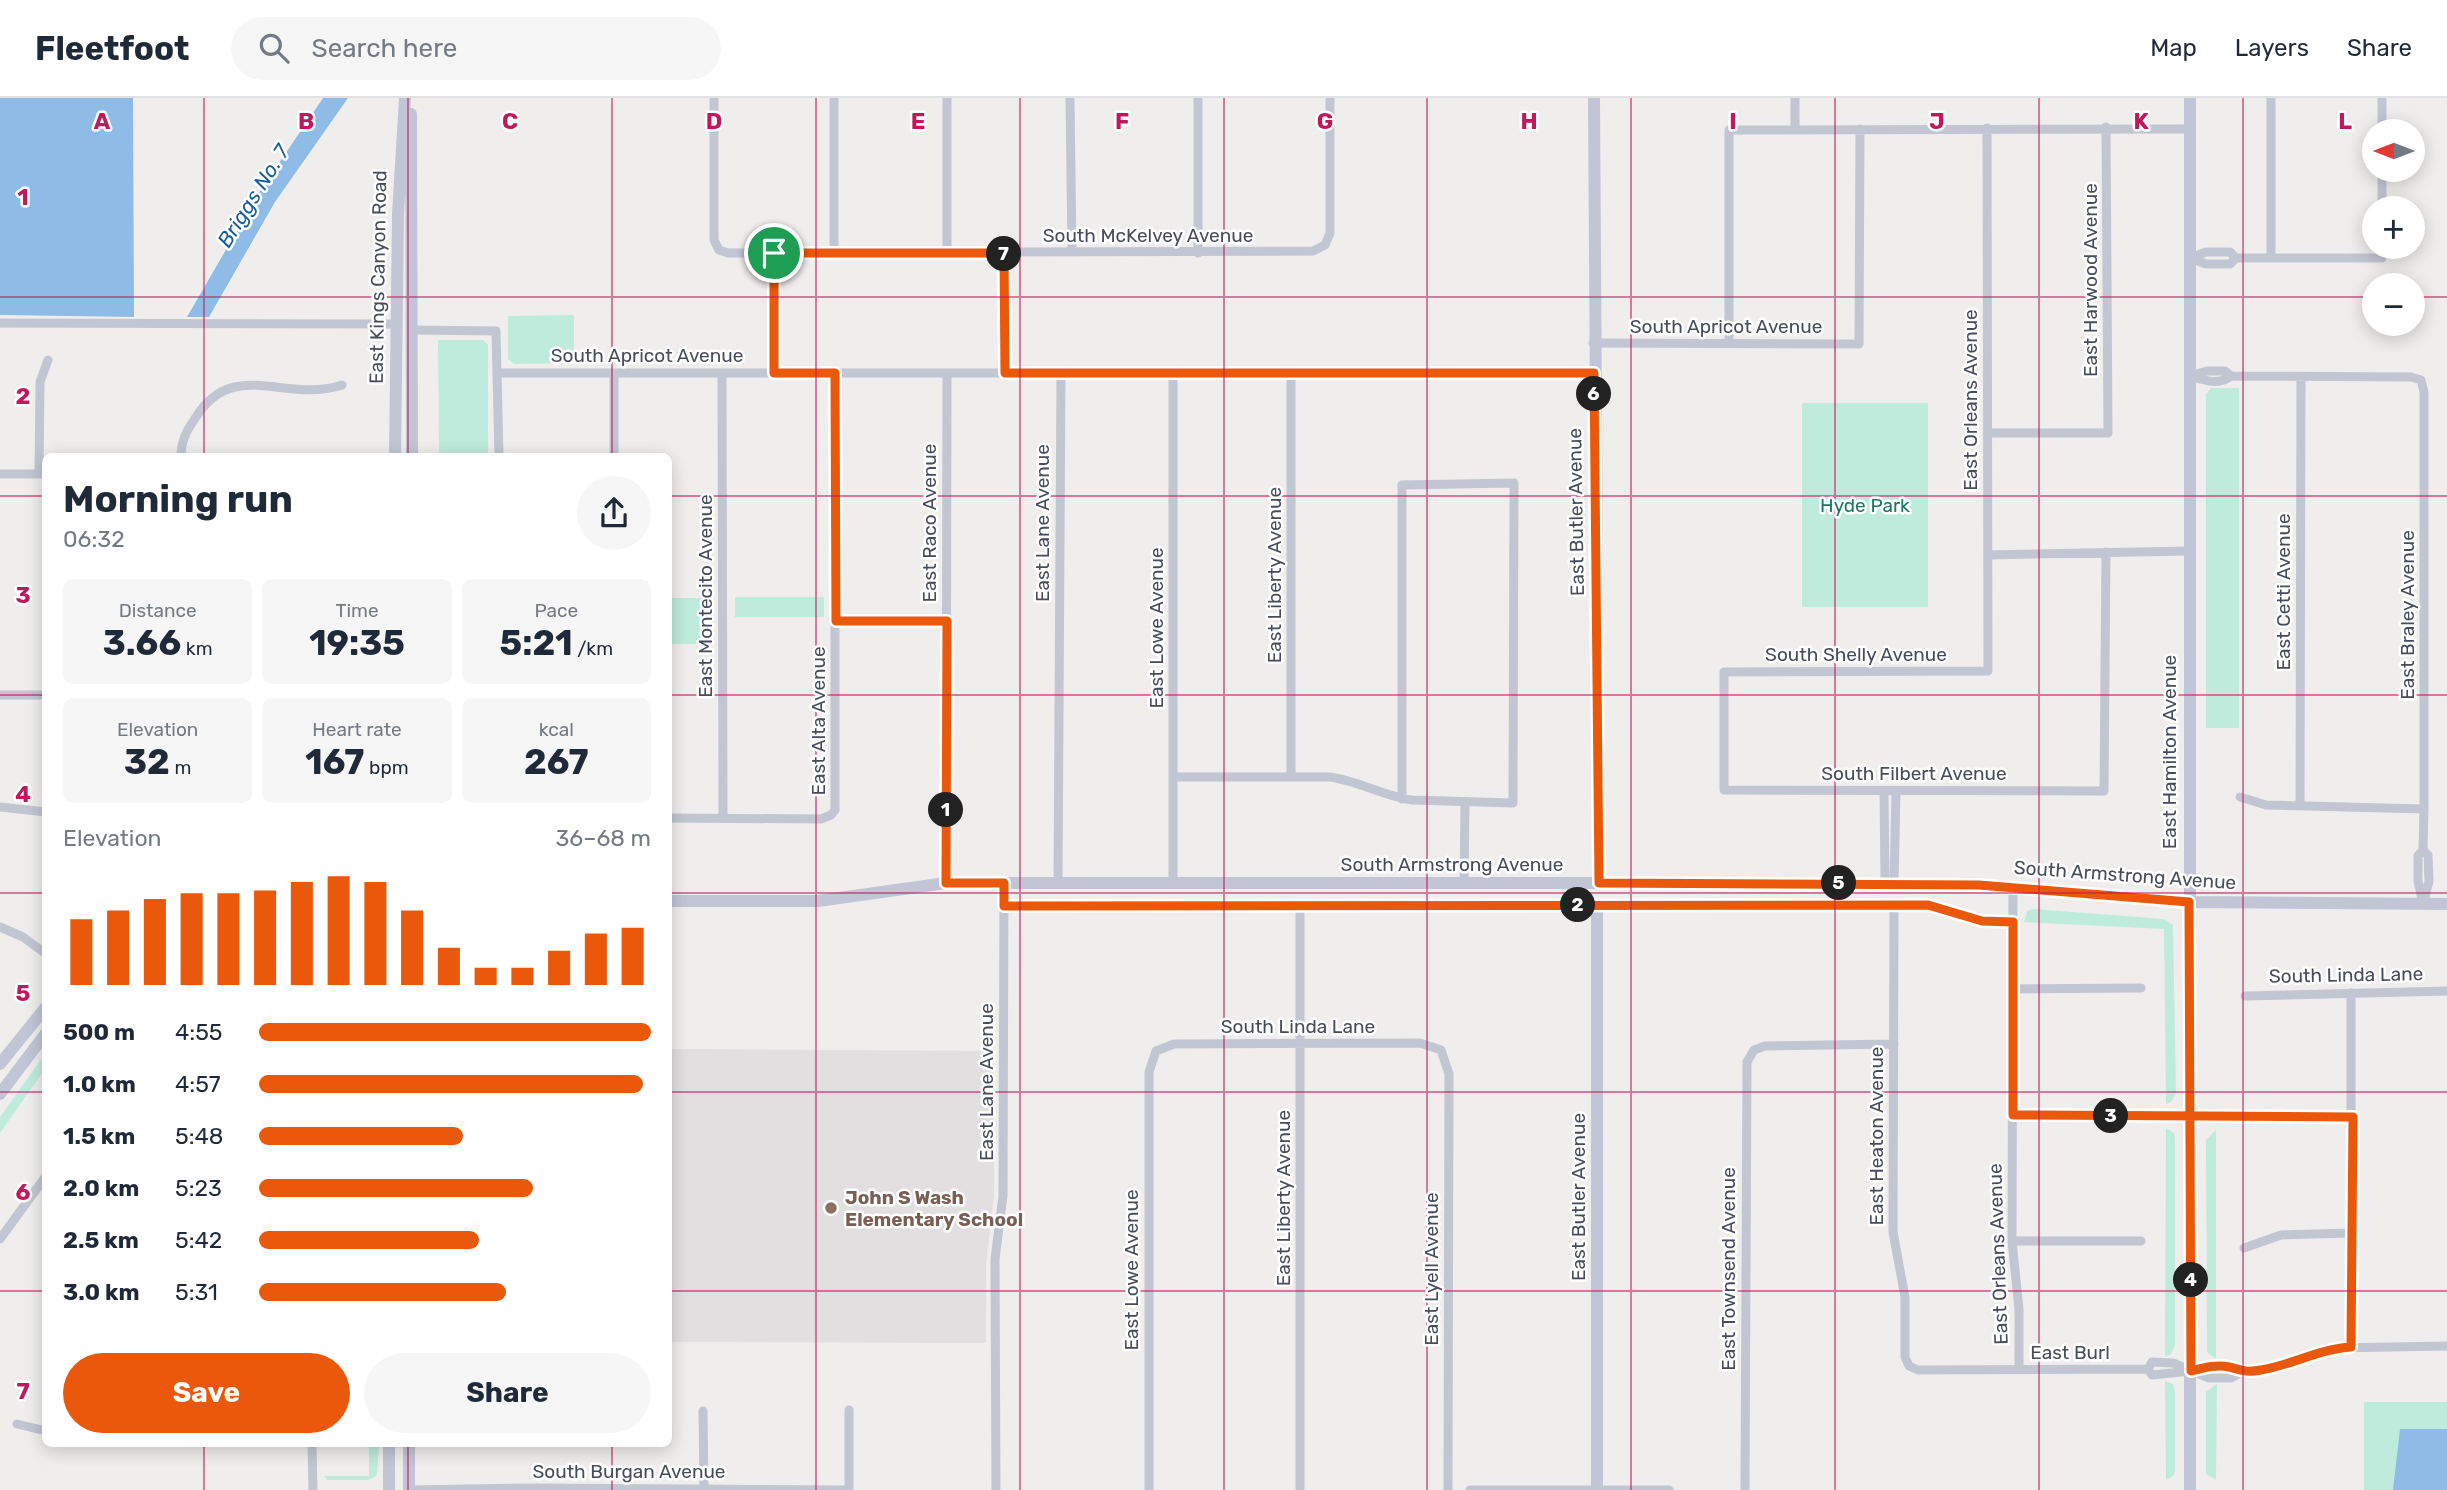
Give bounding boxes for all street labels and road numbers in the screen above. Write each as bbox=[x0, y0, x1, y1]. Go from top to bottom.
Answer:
street label: East Kings Canyon Road bbox=[365, 170, 391, 384]
street label: East Harwood Avenue bbox=[2079, 183, 2102, 377]
street label: South McKelvey Avenue bbox=[1043, 224, 1253, 247]
street label: East Orleans Avenue bbox=[1959, 309, 1982, 491]
street label: South Apricot Avenue bbox=[1630, 315, 1822, 338]
street label: South Apricot Avenue bbox=[551, 344, 743, 367]
street label: East Butler Avenue bbox=[1563, 428, 1589, 596]
street label: East Raco Avenue bbox=[918, 444, 941, 602]
street label: East Lane Avenue bbox=[1031, 444, 1054, 602]
street label: East Liberty Avenue bbox=[1263, 487, 1286, 663]
street label: East Montecito Avenue bbox=[694, 494, 717, 698]
street label: East Cetti Avenue bbox=[2272, 513, 2295, 671]
street label: East Braley Avenue bbox=[2396, 530, 2419, 700]
street label: East Lowe Avenue bbox=[1145, 547, 1168, 709]
street label: South Shelly Avenue bbox=[1765, 643, 1947, 666]
street label: East Alta Avenue bbox=[807, 646, 830, 796]
street label: East Hamilton Avenue bbox=[2158, 655, 2181, 849]
street label: South Filbert Avenue bbox=[1821, 762, 2007, 785]
street label: South Armstrong Avenue bbox=[1341, 853, 1563, 876]
street label: South Armstrong Avenue bbox=[2013, 856, 2237, 894]
street label: South Linda Lane bbox=[2269, 962, 2423, 988]
street label: East Lane Avenue bbox=[975, 1003, 998, 1161]
street label: South Linda Lane bbox=[1221, 1015, 1375, 1038]
street label: East Heaton Avenue bbox=[1865, 1047, 1888, 1225]
street label: East Liberty Avenue bbox=[1272, 1110, 1295, 1286]
street label: East Butler Avenue bbox=[1567, 1113, 1590, 1281]
street label: East Orleans Avenue bbox=[1983, 1163, 2013, 1345]
street label: East Townsend Avenue bbox=[1717, 1167, 1740, 1371]
street label: East Lowe Avenue bbox=[1120, 1189, 1143, 1351]
street label: East Lyell Avenue bbox=[1420, 1192, 1443, 1346]
street label: East Burl bbox=[2030, 1341, 2110, 1364]
street label: South Burgan Avenue bbox=[532, 1460, 726, 1483]

